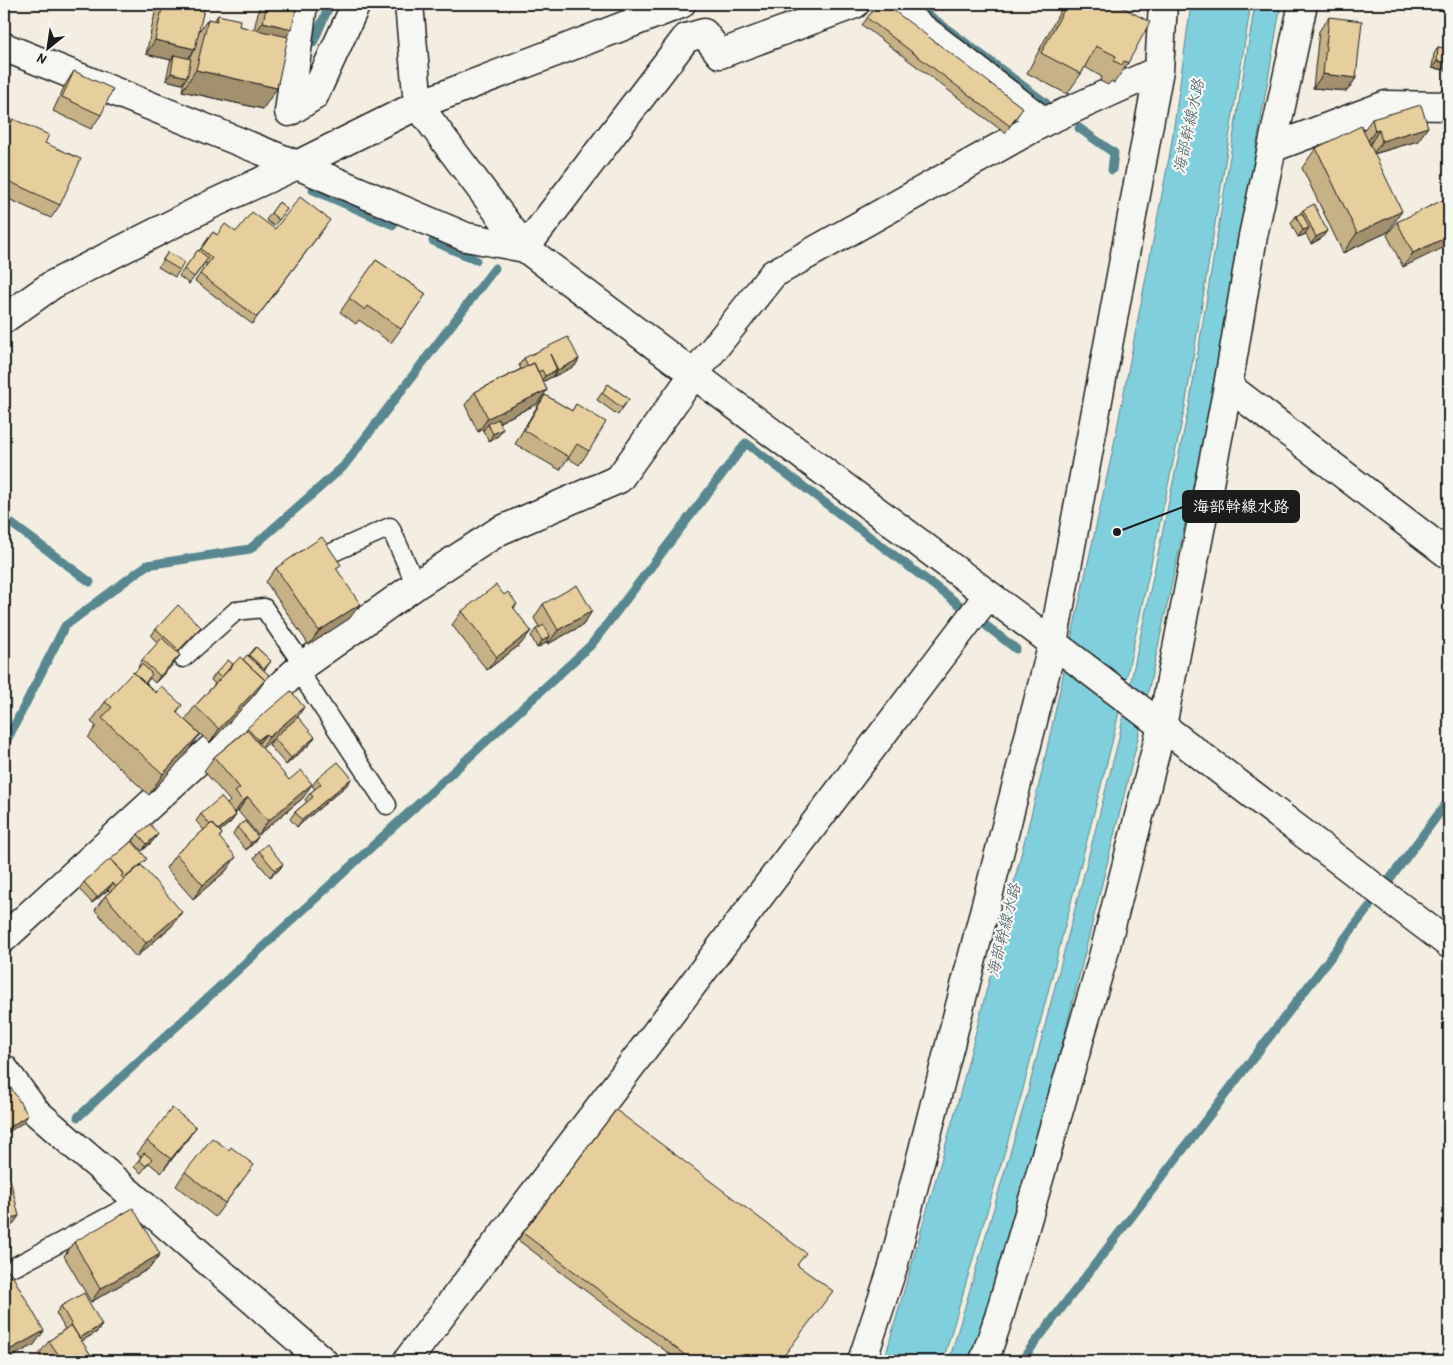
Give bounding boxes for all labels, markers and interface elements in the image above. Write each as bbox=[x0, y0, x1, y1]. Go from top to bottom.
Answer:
north arrow bbox=[22, 22, 72, 72]
text: N bbox=[33, 49, 49, 70]
water label: 海部幹線水路 bbox=[1167, 76, 1209, 175]
callout: 海部幹線水路 bbox=[1183, 491, 1299, 522]
text: 海部幹線水路 bbox=[1193, 495, 1289, 517]
water label: 海部幹線水路 bbox=[981, 880, 1026, 979]

